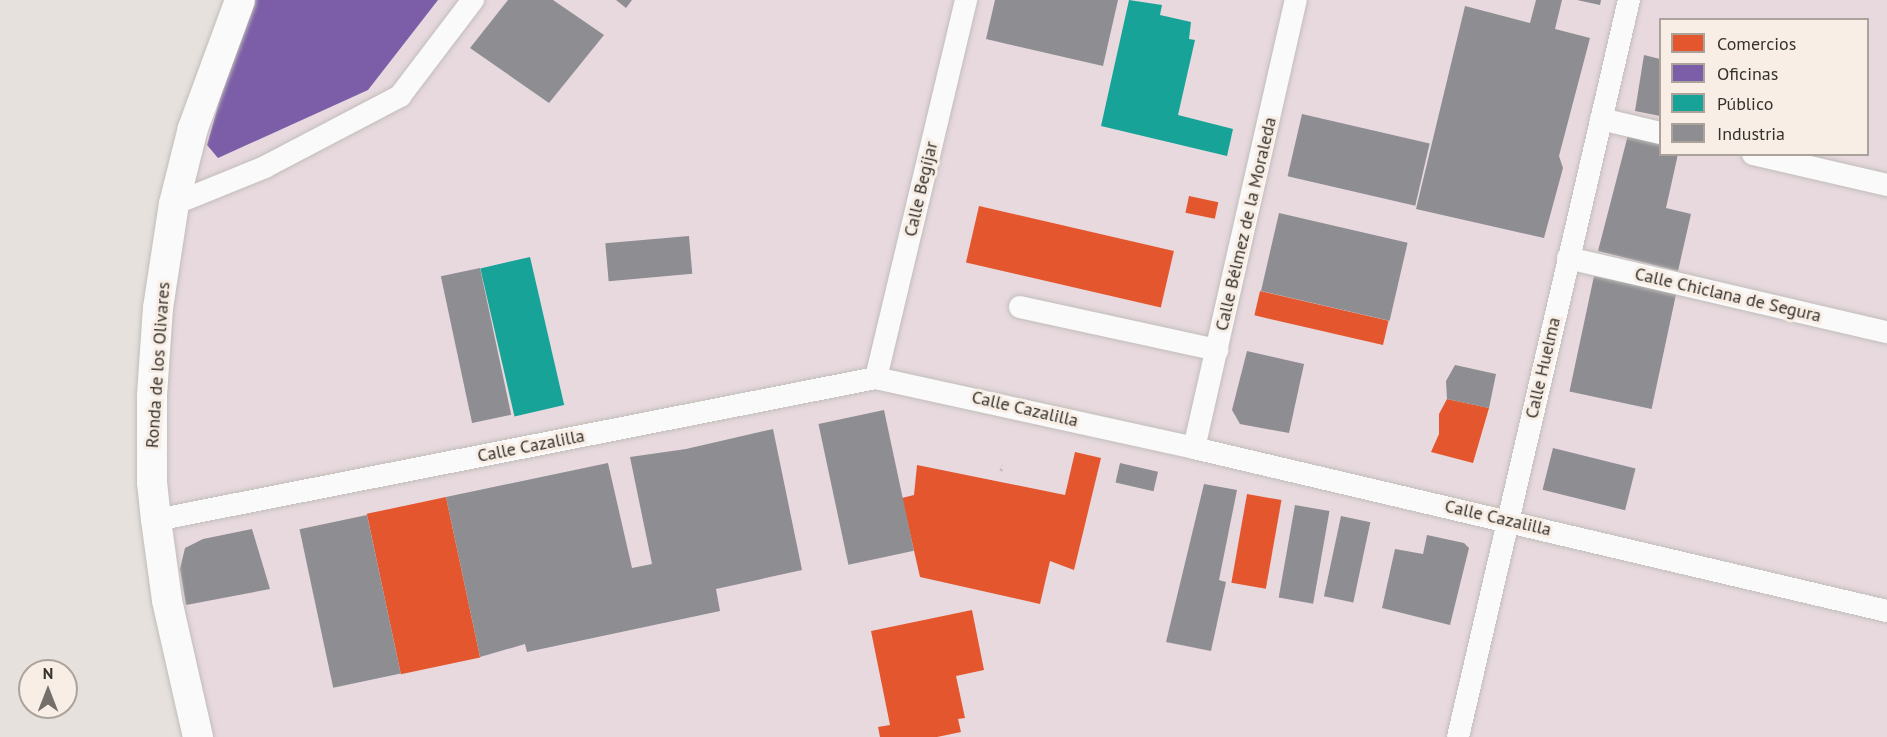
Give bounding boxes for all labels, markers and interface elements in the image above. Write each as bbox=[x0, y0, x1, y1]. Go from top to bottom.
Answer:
legend bbox=[1659, 18, 1869, 156]
text: Comercios bbox=[1717, 32, 1796, 55]
text: Oficinas bbox=[1717, 62, 1778, 85]
text: Público bbox=[1717, 92, 1773, 115]
street label: Calle Bélmez de la Moraleda bbox=[1211, 115, 1281, 333]
text: Industria bbox=[1717, 122, 1785, 145]
street label: Calle Begíjar bbox=[900, 139, 942, 239]
street label: Calle Chiclana de Segura bbox=[1633, 263, 1823, 327]
street label: Ronda de los Olivares bbox=[141, 281, 175, 449]
street label: Calle Huelma bbox=[1521, 315, 1565, 421]
street label: Calle Cazalilla bbox=[970, 386, 1080, 432]
street label: Calle Cazalilla bbox=[476, 425, 586, 467]
street label: Calle Cazalilla bbox=[1443, 495, 1553, 541]
north arrow bbox=[18, 659, 78, 719]
text: N bbox=[43, 663, 53, 683]

